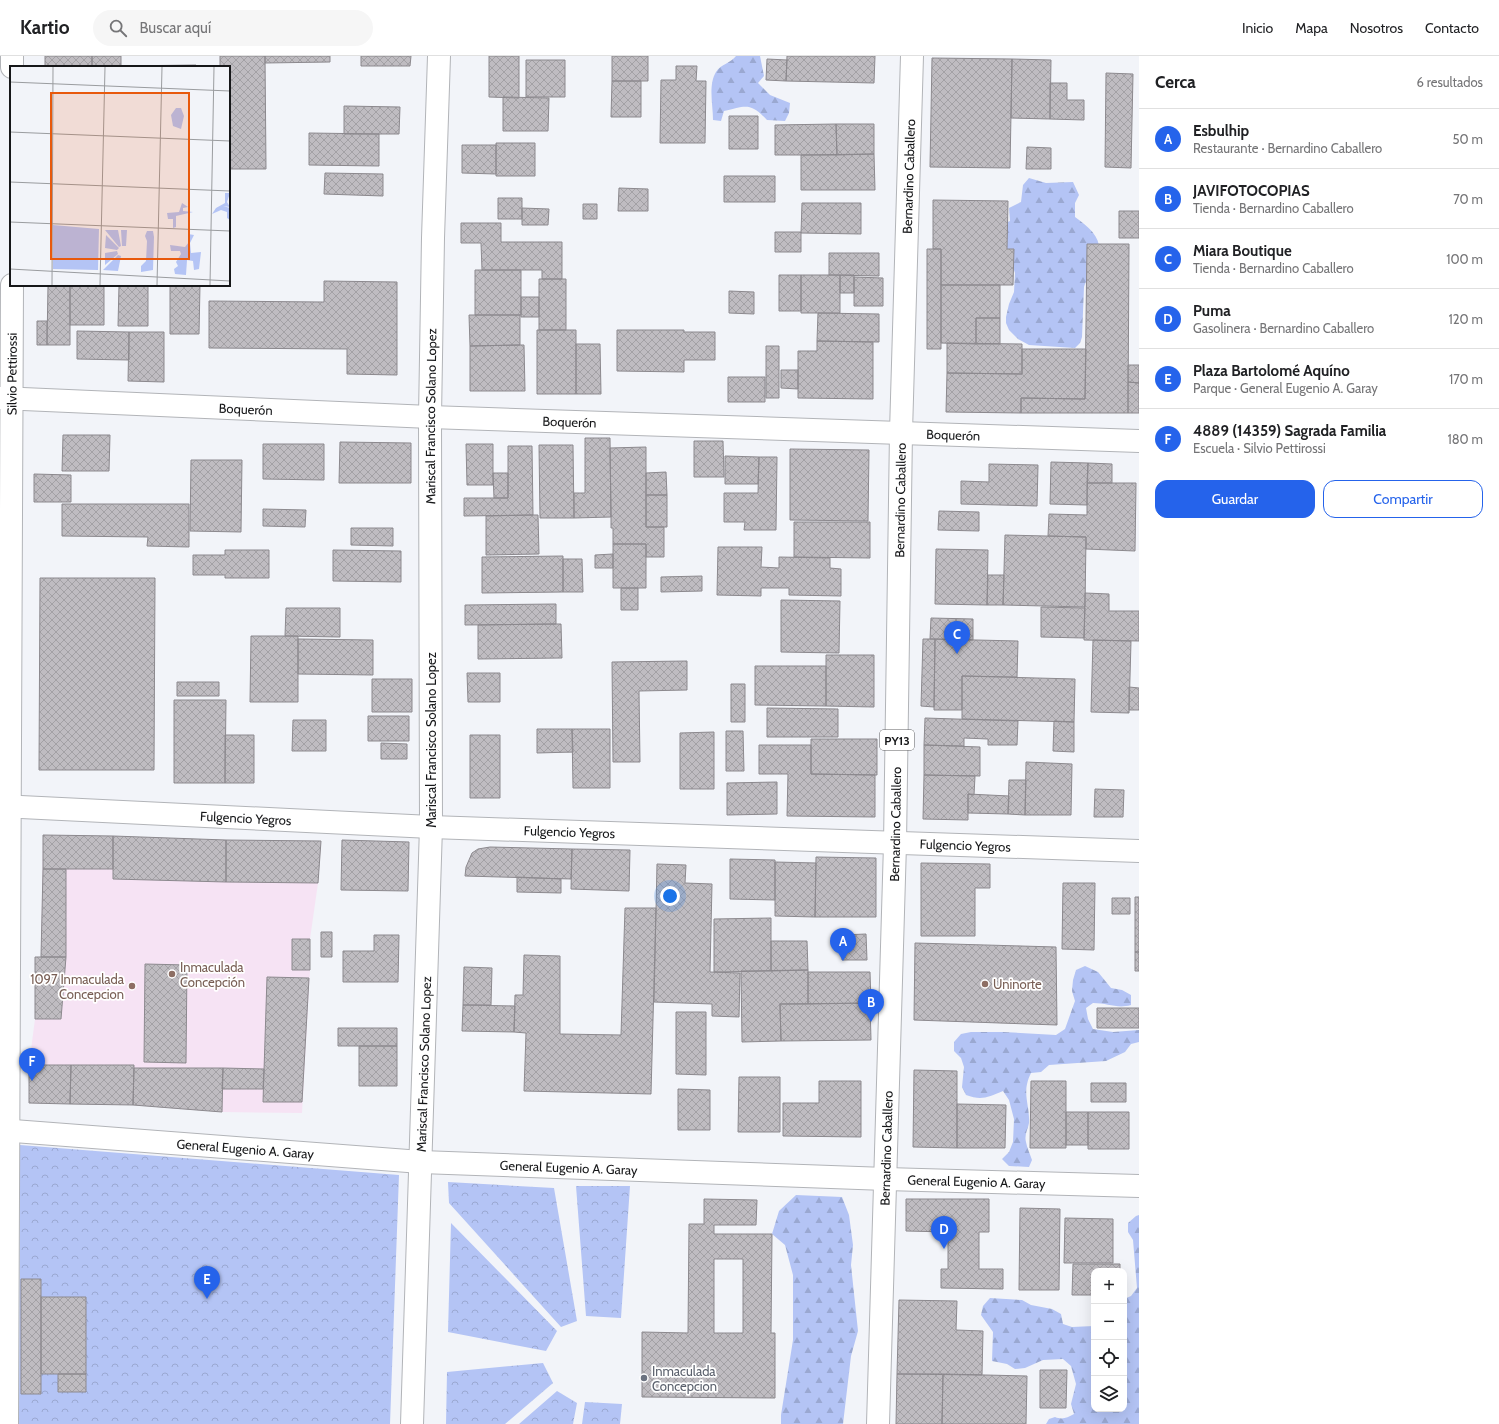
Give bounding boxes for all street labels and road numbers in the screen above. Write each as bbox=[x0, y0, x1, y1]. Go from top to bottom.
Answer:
street label: Bernardino Caballero bbox=[899, 119, 918, 234]
street label: Mariscal Francisco Solano Lopez bbox=[422, 328, 439, 504]
street label: Silvio Pettirossi bbox=[3, 333, 20, 415]
street label: Boquerón bbox=[218, 400, 273, 418]
street label: Boquerón bbox=[542, 413, 597, 431]
street label: Boquerón bbox=[926, 426, 981, 444]
street label: Bernardino Caballero bbox=[891, 443, 909, 558]
street label: Mariscal Francisco Solano Lopez bbox=[423, 652, 439, 828]
road number: PY13 bbox=[880, 730, 914, 750]
street label: Bernardino Caballero bbox=[886, 767, 904, 882]
street label: Fulgencio Yegros bbox=[200, 808, 292, 828]
street label: Fulgencio Yegros bbox=[524, 822, 616, 841]
street label: Fulgencio Yegros bbox=[919, 836, 1012, 855]
street label: Mariscal Francisco Solano Lopez bbox=[413, 976, 434, 1152]
street label: Bernardino Caballero bbox=[876, 1090, 896, 1206]
street label: General Eugenio A. Garay bbox=[176, 1135, 315, 1162]
street label: General Eugenio A. Garay bbox=[499, 1157, 638, 1178]
street label: General Eugenio A. Garay bbox=[907, 1172, 1046, 1191]

